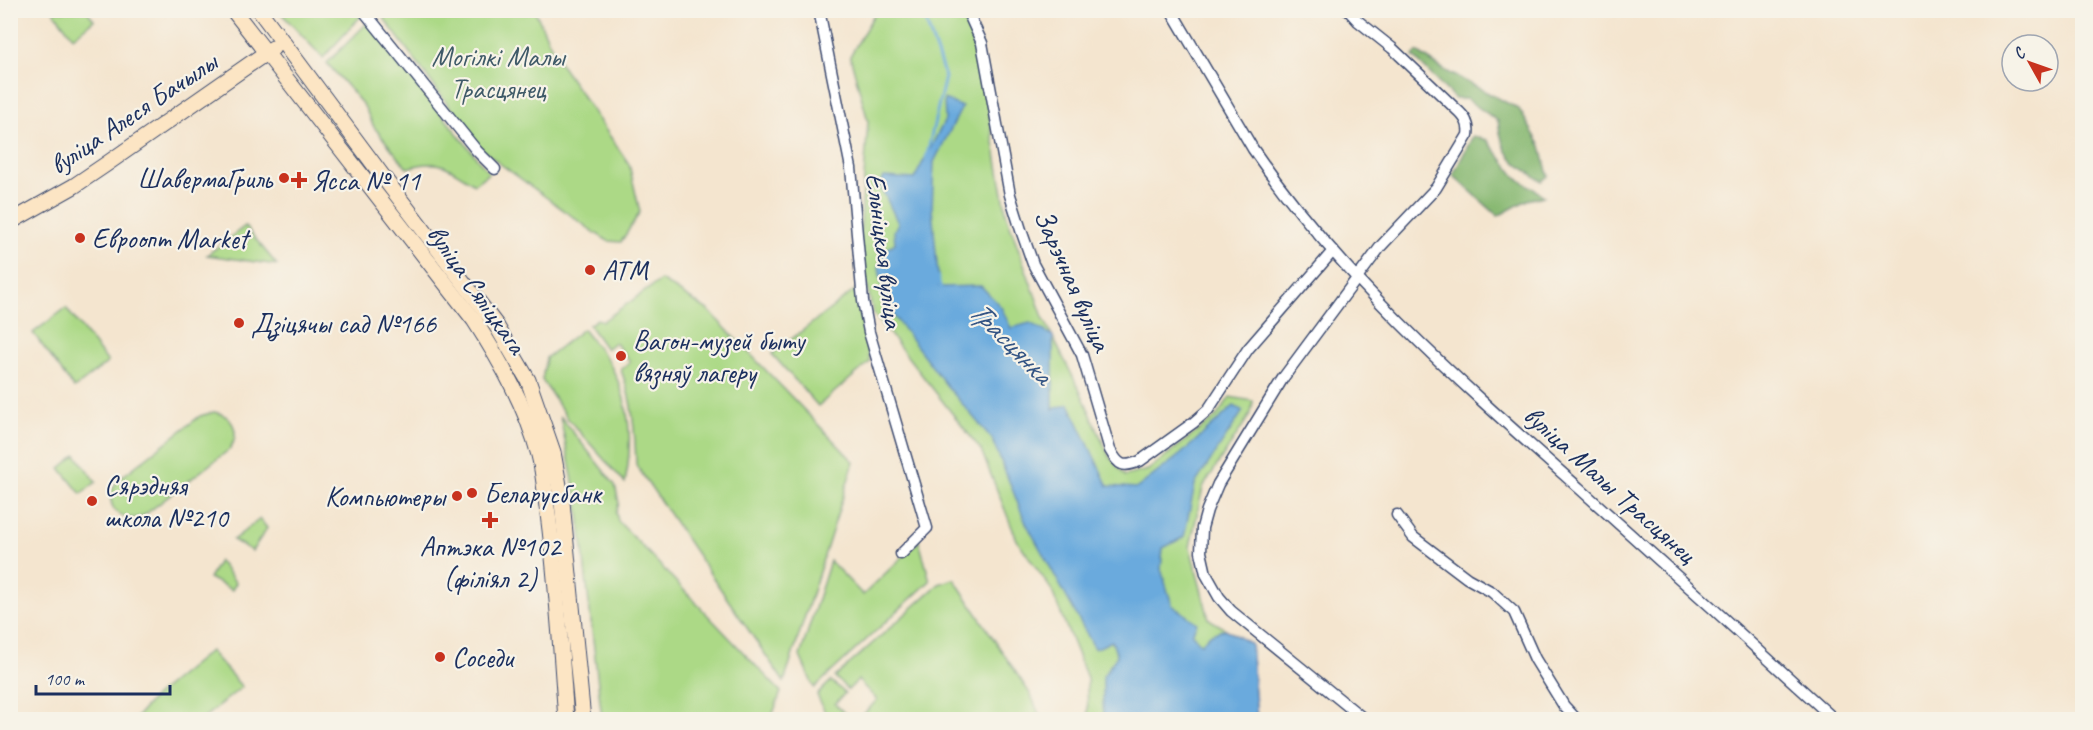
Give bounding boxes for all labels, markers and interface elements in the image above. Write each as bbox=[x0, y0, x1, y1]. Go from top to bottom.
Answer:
north arrow bbox=[2000, 33, 2060, 93]
park label: Могілкі Малы Трасцянец bbox=[431, 39, 567, 106]
street label: вуліца Алеся Бачылы bbox=[42, 43, 225, 182]
text: С bbox=[2009, 43, 2031, 63]
place label: ШавермаГриль bbox=[137, 161, 274, 196]
place label: Ясса № 11 bbox=[311, 163, 422, 198]
marker: ШавермаГриль bbox=[277, 171, 291, 185]
street label: Ельніцкая вуліца bbox=[858, 171, 912, 332]
marker: Ясса № 11 bbox=[292, 173, 306, 187]
street label: Зарэчная вуліца bbox=[1026, 203, 1121, 358]
street label: вуліца Сяліцкага bbox=[420, 217, 535, 362]
place label: Евроопт Market bbox=[92, 221, 252, 256]
marker: Евроопт Market bbox=[73, 231, 87, 245]
place label: АТМ bbox=[602, 253, 649, 288]
marker: АТМ bbox=[583, 263, 597, 277]
water label: Трасцянка bbox=[961, 292, 1064, 395]
place label: Дзіцячы сад №166 bbox=[251, 306, 438, 342]
marker: Дзіцячы сад №166 bbox=[232, 316, 246, 330]
place label: Вагон-музей быту вязняў лагеру bbox=[633, 323, 807, 390]
marker: Вагон-музей быту вязняў лагеру bbox=[614, 349, 628, 363]
street label: вуліца Малы Трасцянец bbox=[1517, 397, 1704, 571]
place label: Сярэдняя школа №210 bbox=[104, 468, 230, 535]
place label: Беларусбанк bbox=[484, 476, 603, 511]
place label: Компьютеры bbox=[325, 479, 447, 514]
marker: Беларусбанк bbox=[465, 486, 479, 500]
marker: Компьютеры bbox=[450, 489, 464, 503]
marker: Сярэдняя школа №210 bbox=[85, 494, 99, 508]
marker: Аптэка №102 (філіял 2) bbox=[483, 513, 497, 527]
place label: Аптэка №102 (філіял 2) bbox=[420, 529, 563, 596]
place label: Соседи bbox=[452, 640, 516, 675]
marker: Соседи bbox=[433, 650, 447, 664]
scale bar bbox=[36, 658, 170, 696]
text: 100 m bbox=[45, 668, 86, 690]

